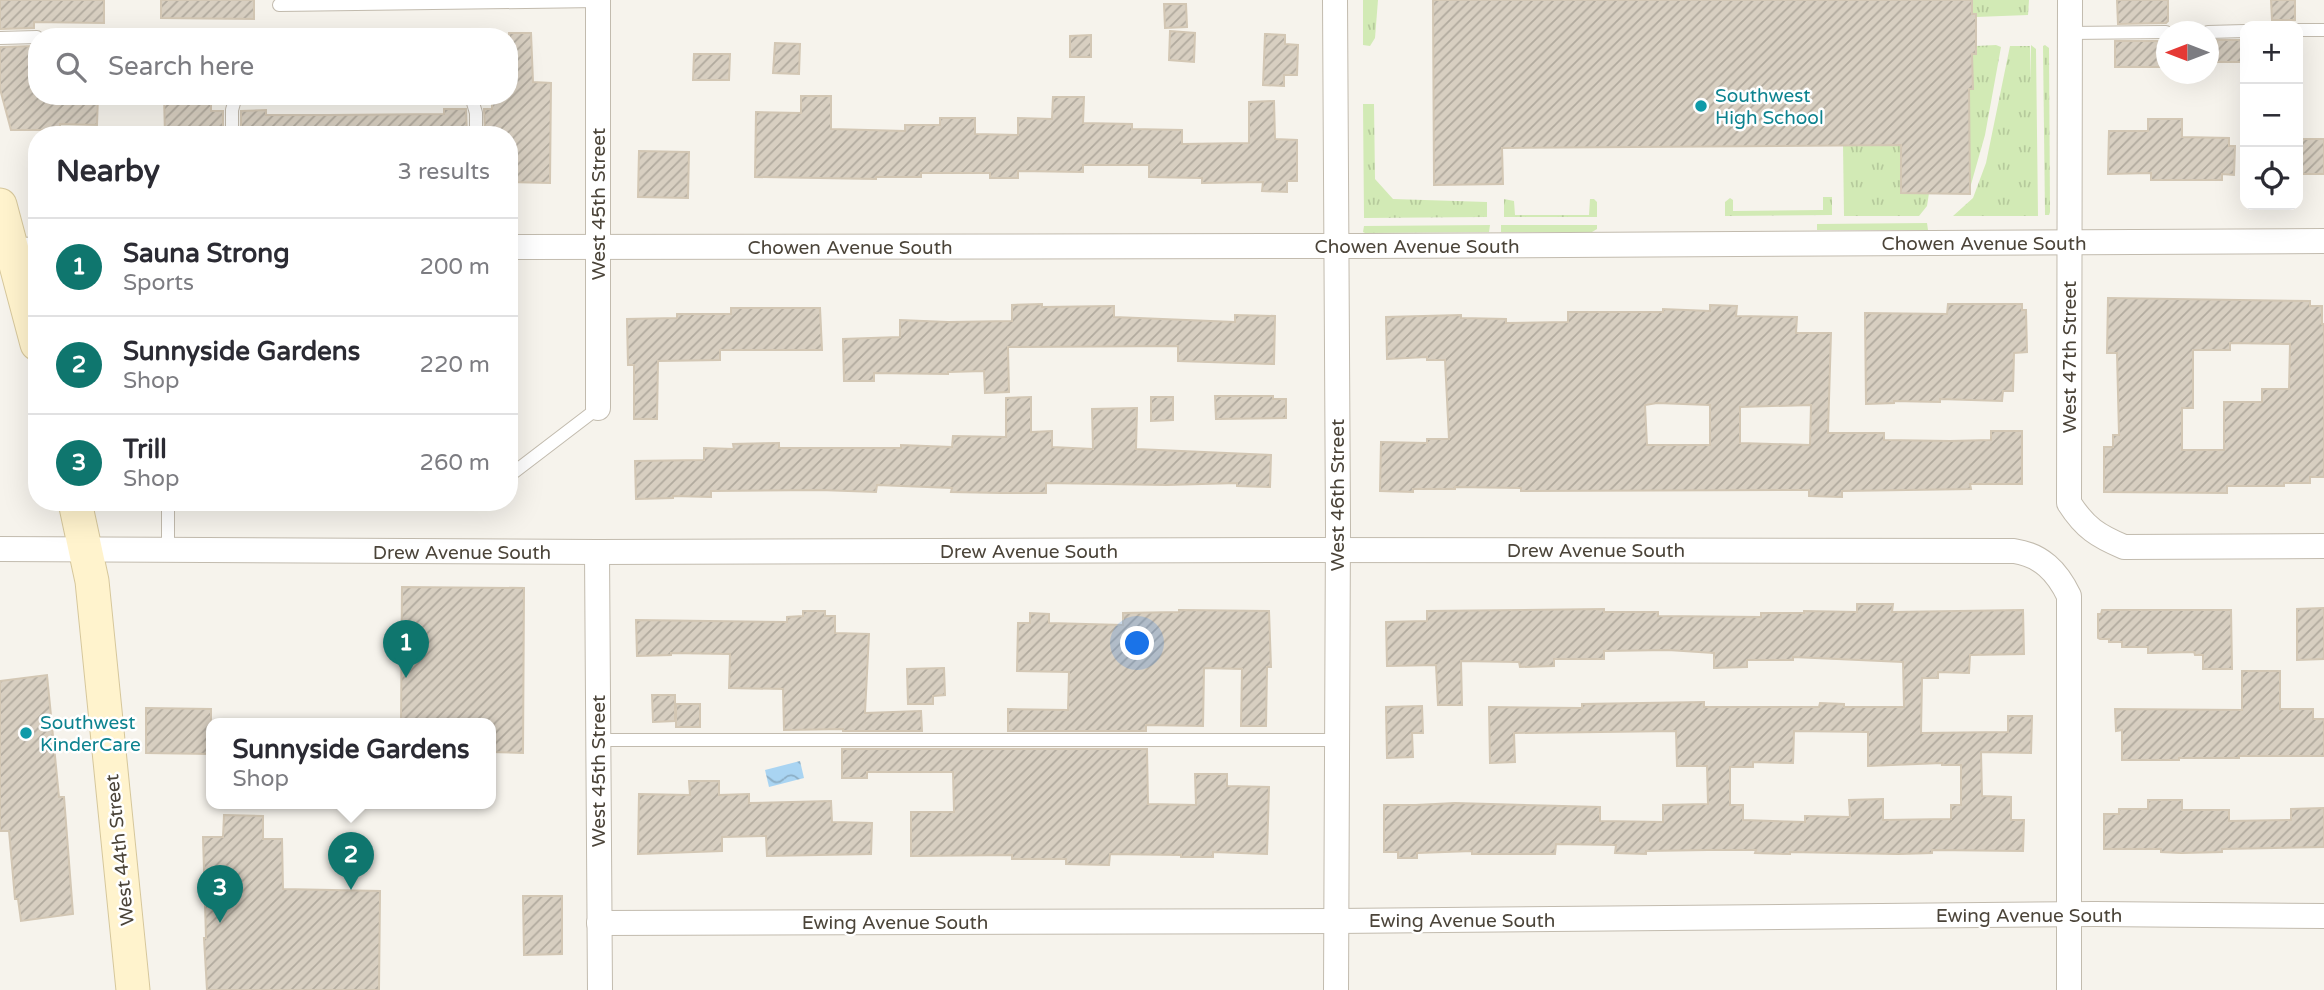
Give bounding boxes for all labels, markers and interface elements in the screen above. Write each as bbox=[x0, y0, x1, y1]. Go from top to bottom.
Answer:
north arrow bbox=[2156, 21, 2219, 84]
map controls bbox=[2240, 21, 2303, 210]
button: + bbox=[2240, 21, 2303, 84]
search box bbox=[28, 28, 518, 105]
icon: search bbox=[52, 48, 90, 86]
text: Search here bbox=[108, 51, 254, 82]
button: − bbox=[2240, 84, 2303, 147]
place label: Southwest High School bbox=[1715, 85, 1824, 129]
marker: Southwest High School bbox=[1693, 98, 1709, 114]
street label: West 45th Street bbox=[588, 128, 610, 280]
button: locate bbox=[2240, 147, 2303, 210]
text: Nearby bbox=[56, 153, 160, 190]
text: 3 results bbox=[397, 158, 490, 186]
street label: Chowen Avenue South bbox=[1882, 233, 2086, 255]
street label: Chowen Avenue South bbox=[1315, 236, 1519, 258]
street label: Chowen Avenue South bbox=[748, 237, 952, 259]
text: Sauna Strong bbox=[123, 238, 290, 269]
text: 1 bbox=[72, 253, 86, 281]
text: 200 m bbox=[420, 253, 490, 281]
text: Sports bbox=[123, 269, 194, 297]
street label: West 47th Street bbox=[2059, 281, 2081, 433]
text: Sunnyside Gardens bbox=[123, 336, 360, 367]
text: 2 bbox=[72, 351, 86, 379]
text: 220 m bbox=[420, 351, 490, 379]
text: Shop bbox=[123, 367, 180, 395]
street label: West 46th Street bbox=[1327, 419, 1349, 571]
text: Trill bbox=[123, 434, 167, 465]
text: 3 bbox=[72, 449, 86, 477]
text: 260 m bbox=[420, 449, 490, 477]
text: Shop bbox=[123, 465, 180, 493]
street label: Drew Avenue South bbox=[1507, 540, 1685, 562]
street label: Drew Avenue South bbox=[940, 541, 1118, 563]
street label: Drew Avenue South bbox=[373, 542, 551, 564]
pin: 1 bbox=[383, 620, 429, 678]
your location bbox=[1120, 626, 1154, 660]
street label: West 45th Street bbox=[588, 695, 610, 847]
place label: Southwest KinderCare bbox=[40, 712, 141, 756]
popup bbox=[206, 718, 496, 809]
marker: Southwest KinderCare bbox=[18, 725, 34, 741]
text: Sunnyside Gardens bbox=[232, 734, 470, 765]
text: Shop bbox=[232, 765, 289, 793]
street label: West 44th Street bbox=[101, 773, 139, 927]
pin: 2 bbox=[328, 832, 374, 890]
pin: 3 bbox=[197, 865, 243, 923]
street label: Ewing Avenue South bbox=[1936, 905, 2122, 927]
street label: Ewing Avenue South bbox=[1369, 910, 1555, 932]
street label: Ewing Avenue South bbox=[802, 912, 988, 934]

